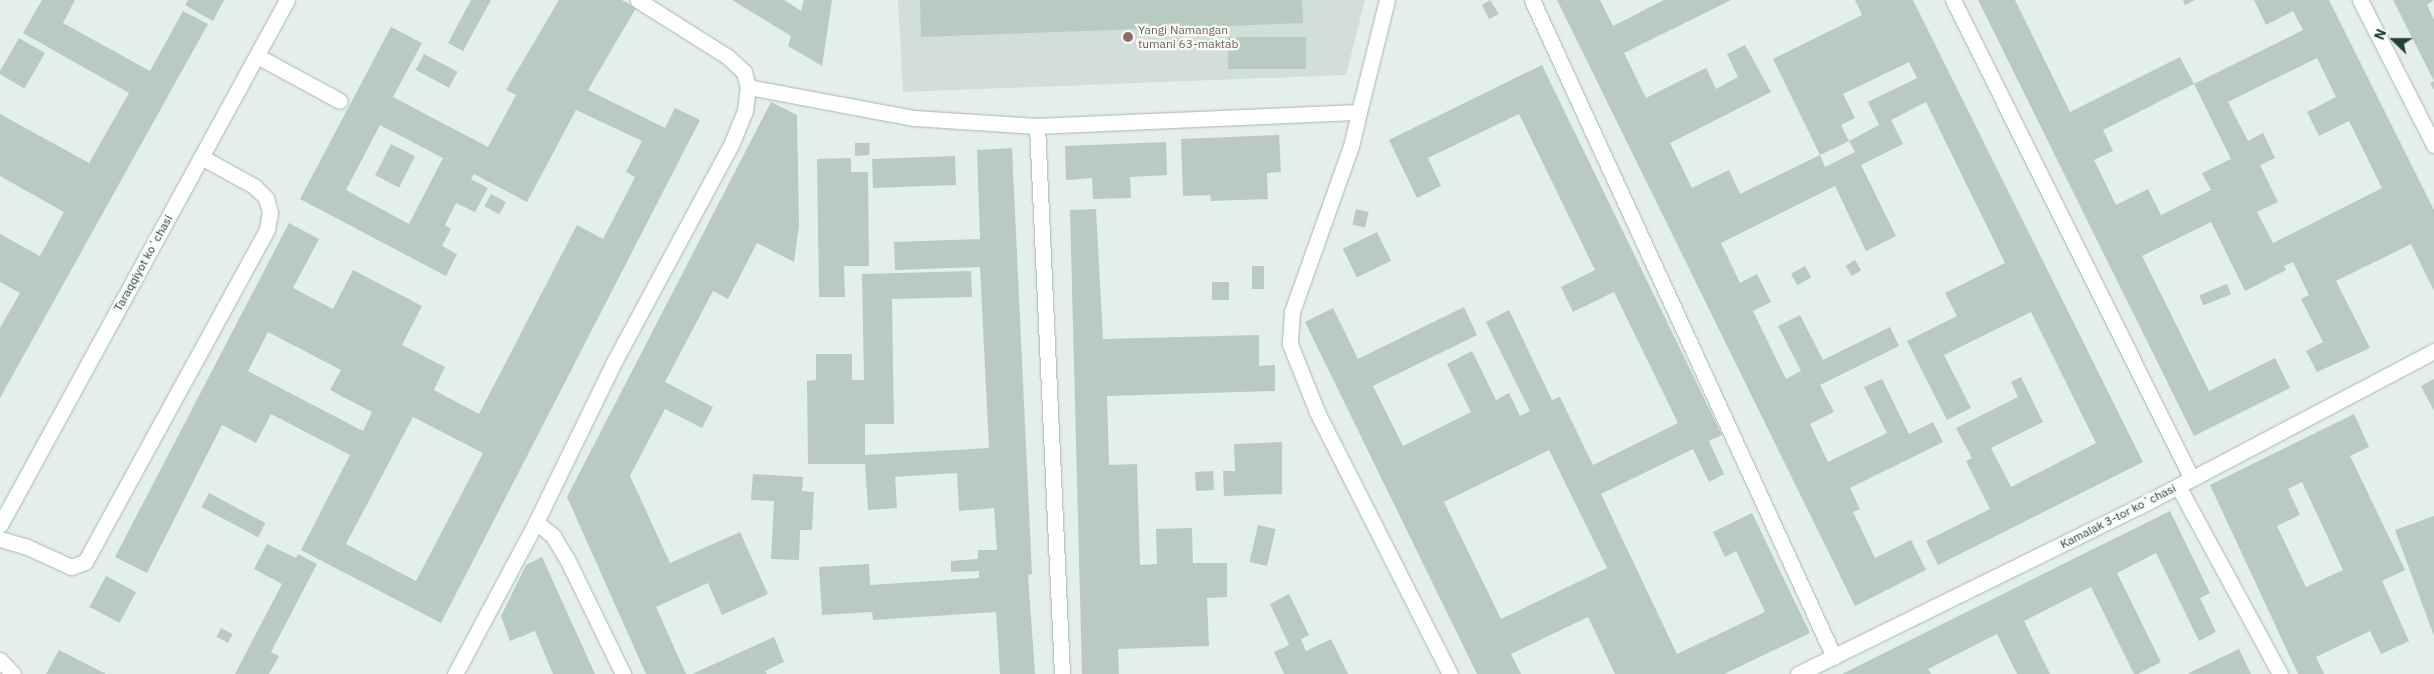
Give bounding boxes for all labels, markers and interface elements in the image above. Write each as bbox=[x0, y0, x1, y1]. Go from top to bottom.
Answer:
north arrow bbox=[2369, 15, 2419, 65]
place label: Yangi Namangan tumani 63-maktab bbox=[1138, 23, 1238, 51]
text: N bbox=[2370, 26, 2390, 42]
marker: Yangi Namangan tumani 63-maktab bbox=[1122, 31, 1134, 43]
street label: Taraqqiyot koʻchasi bbox=[111, 212, 175, 314]
street label: Kamalak 3-tor koʻchasi bbox=[2058, 481, 2178, 551]

